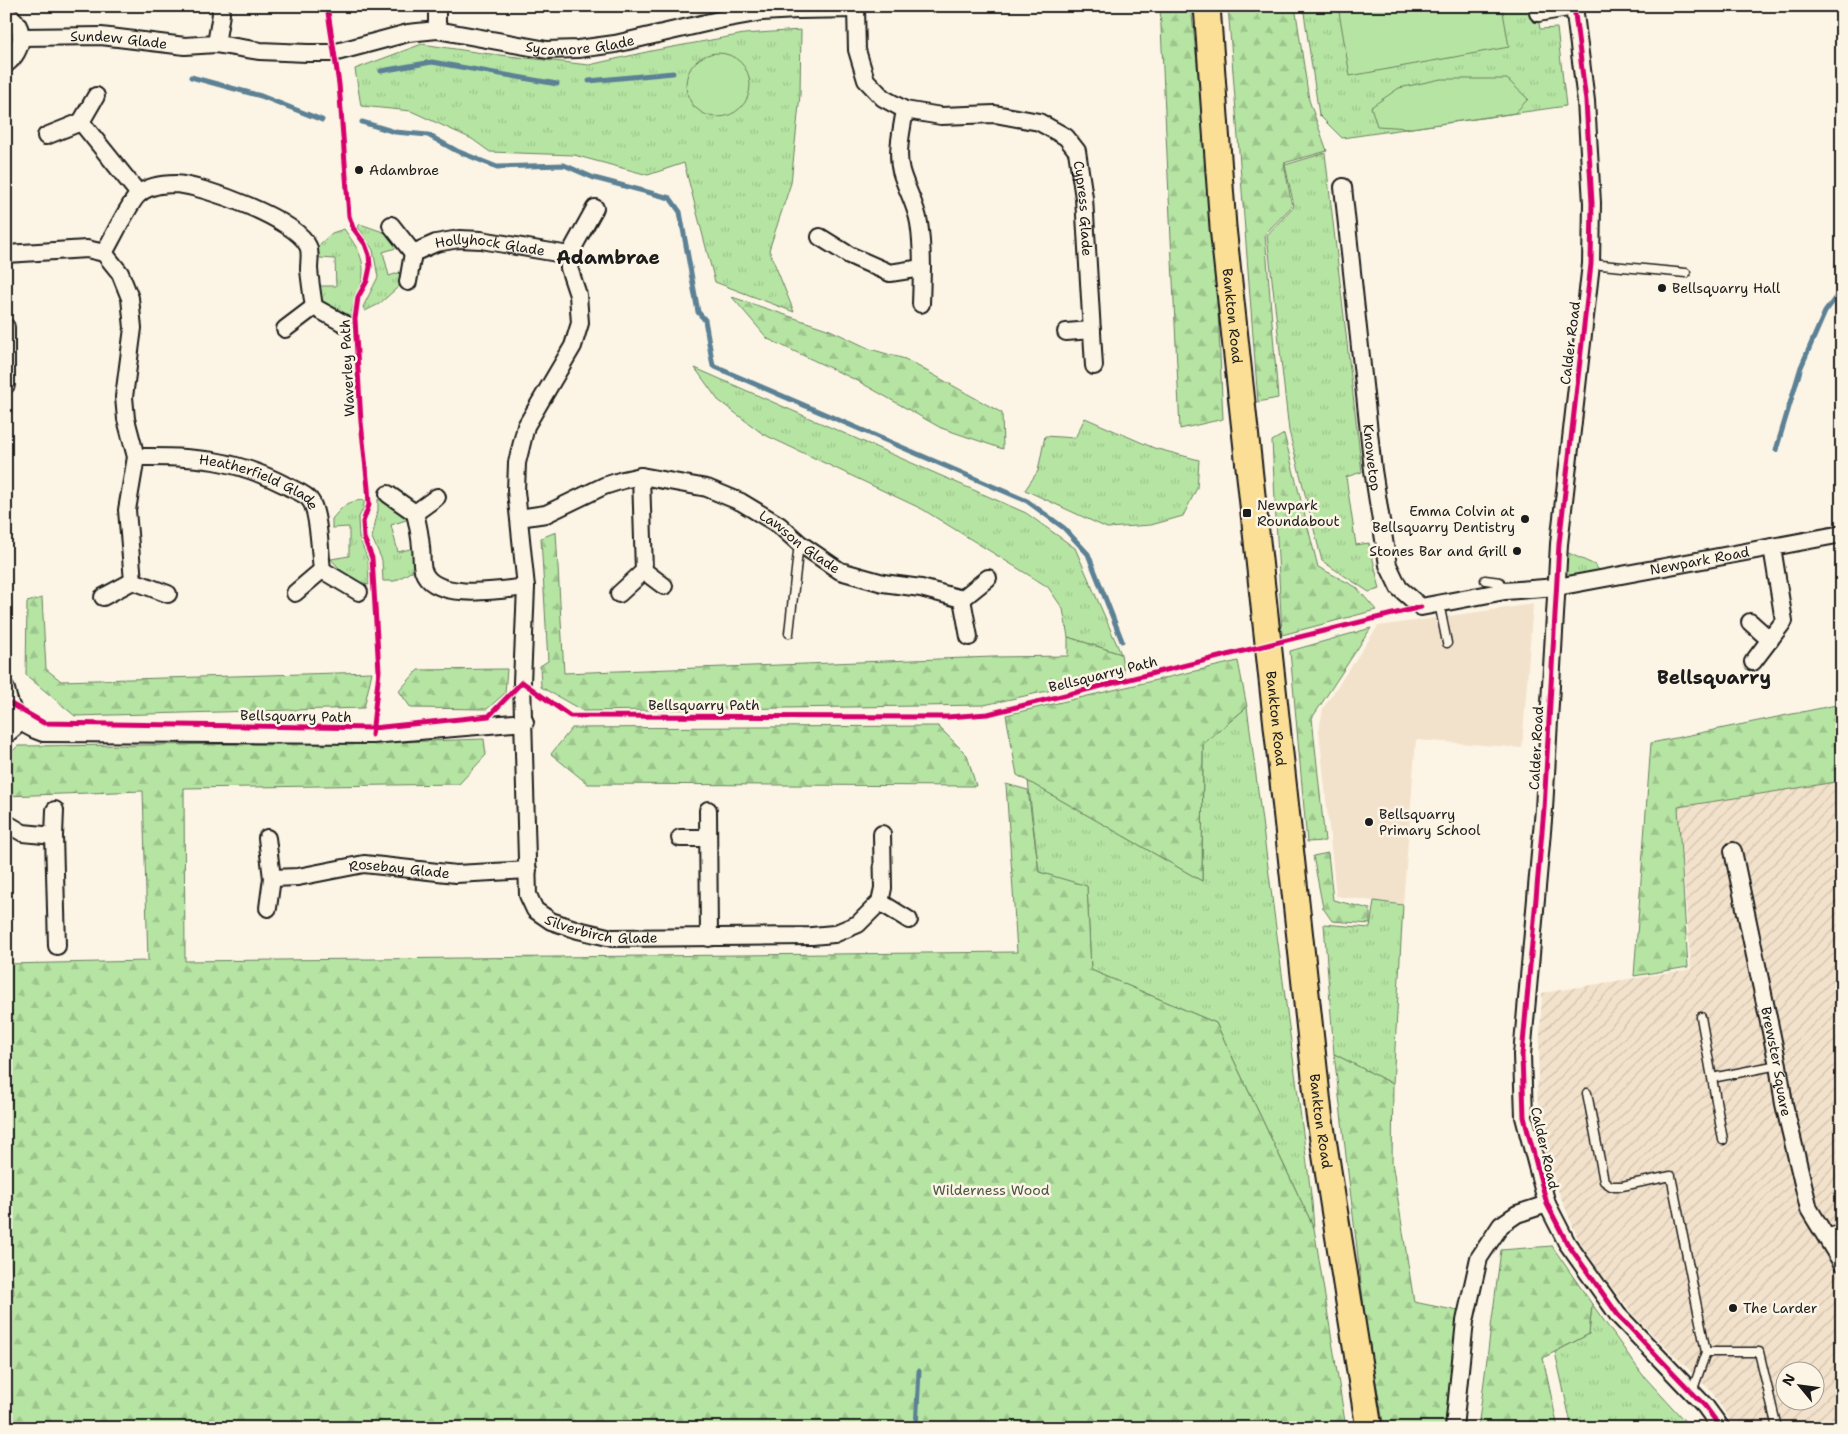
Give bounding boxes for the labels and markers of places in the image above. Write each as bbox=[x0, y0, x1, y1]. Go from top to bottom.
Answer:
place label: Adambrae bbox=[369, 161, 439, 179]
marker: Adambrae bbox=[353, 164, 365, 176]
place label: Bellsquarry Hall bbox=[1672, 279, 1781, 297]
marker: Bellsquarry Hall bbox=[1656, 282, 1668, 294]
place label: Newpark Roundabout bbox=[1257, 496, 1340, 530]
place label: Emma Colvin at Bellsquarry Dentistry bbox=[1372, 502, 1515, 536]
marker: Newpark Roundabout bbox=[1241, 507, 1253, 519]
marker: Emma Colvin at Bellsquarry Dentistry bbox=[1519, 513, 1531, 525]
place label: Stones Bar and Grill bbox=[1369, 542, 1508, 560]
marker: Stones Bar and Grill bbox=[1511, 545, 1523, 557]
place label: Bellsquarry Primary School bbox=[1379, 805, 1481, 839]
marker: Bellsquarry Primary School bbox=[1363, 816, 1375, 828]
place label: The Larder bbox=[1743, 1299, 1818, 1317]
marker: The Larder bbox=[1727, 1302, 1739, 1314]

